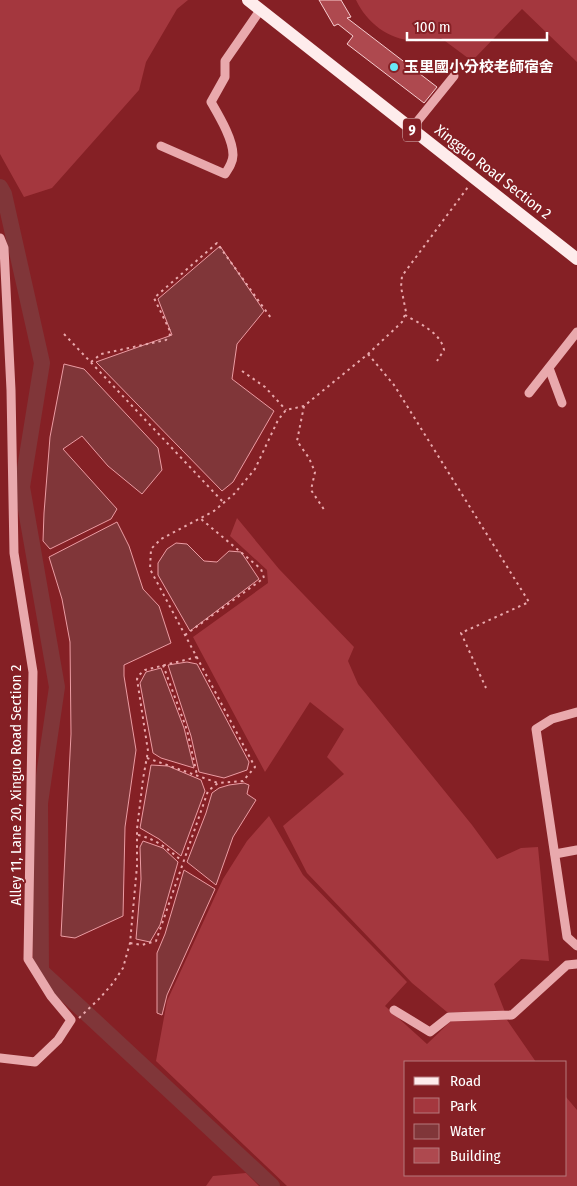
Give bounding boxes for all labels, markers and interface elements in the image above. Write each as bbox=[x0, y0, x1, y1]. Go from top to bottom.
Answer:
scale bar bbox=[407, 10, 547, 42]
text: 100 m bbox=[414, 18, 451, 36]
place label: 玉里國小分校老師宿舍 bbox=[404, 58, 554, 76]
marker: 玉里國小分校老師宿舍 bbox=[388, 61, 400, 73]
road number: 9 bbox=[403, 118, 421, 142]
street label: Xingguo Road Section 2 bbox=[431, 121, 555, 223]
street label: Alley 11, Lane 20, Xinguo Road Section 2 bbox=[7, 664, 25, 905]
legend bbox=[404, 1061, 567, 1176]
text: Road bbox=[450, 1072, 481, 1090]
text: Park bbox=[450, 1097, 477, 1115]
text: Water bbox=[450, 1122, 486, 1140]
text: Building bbox=[450, 1147, 501, 1165]

